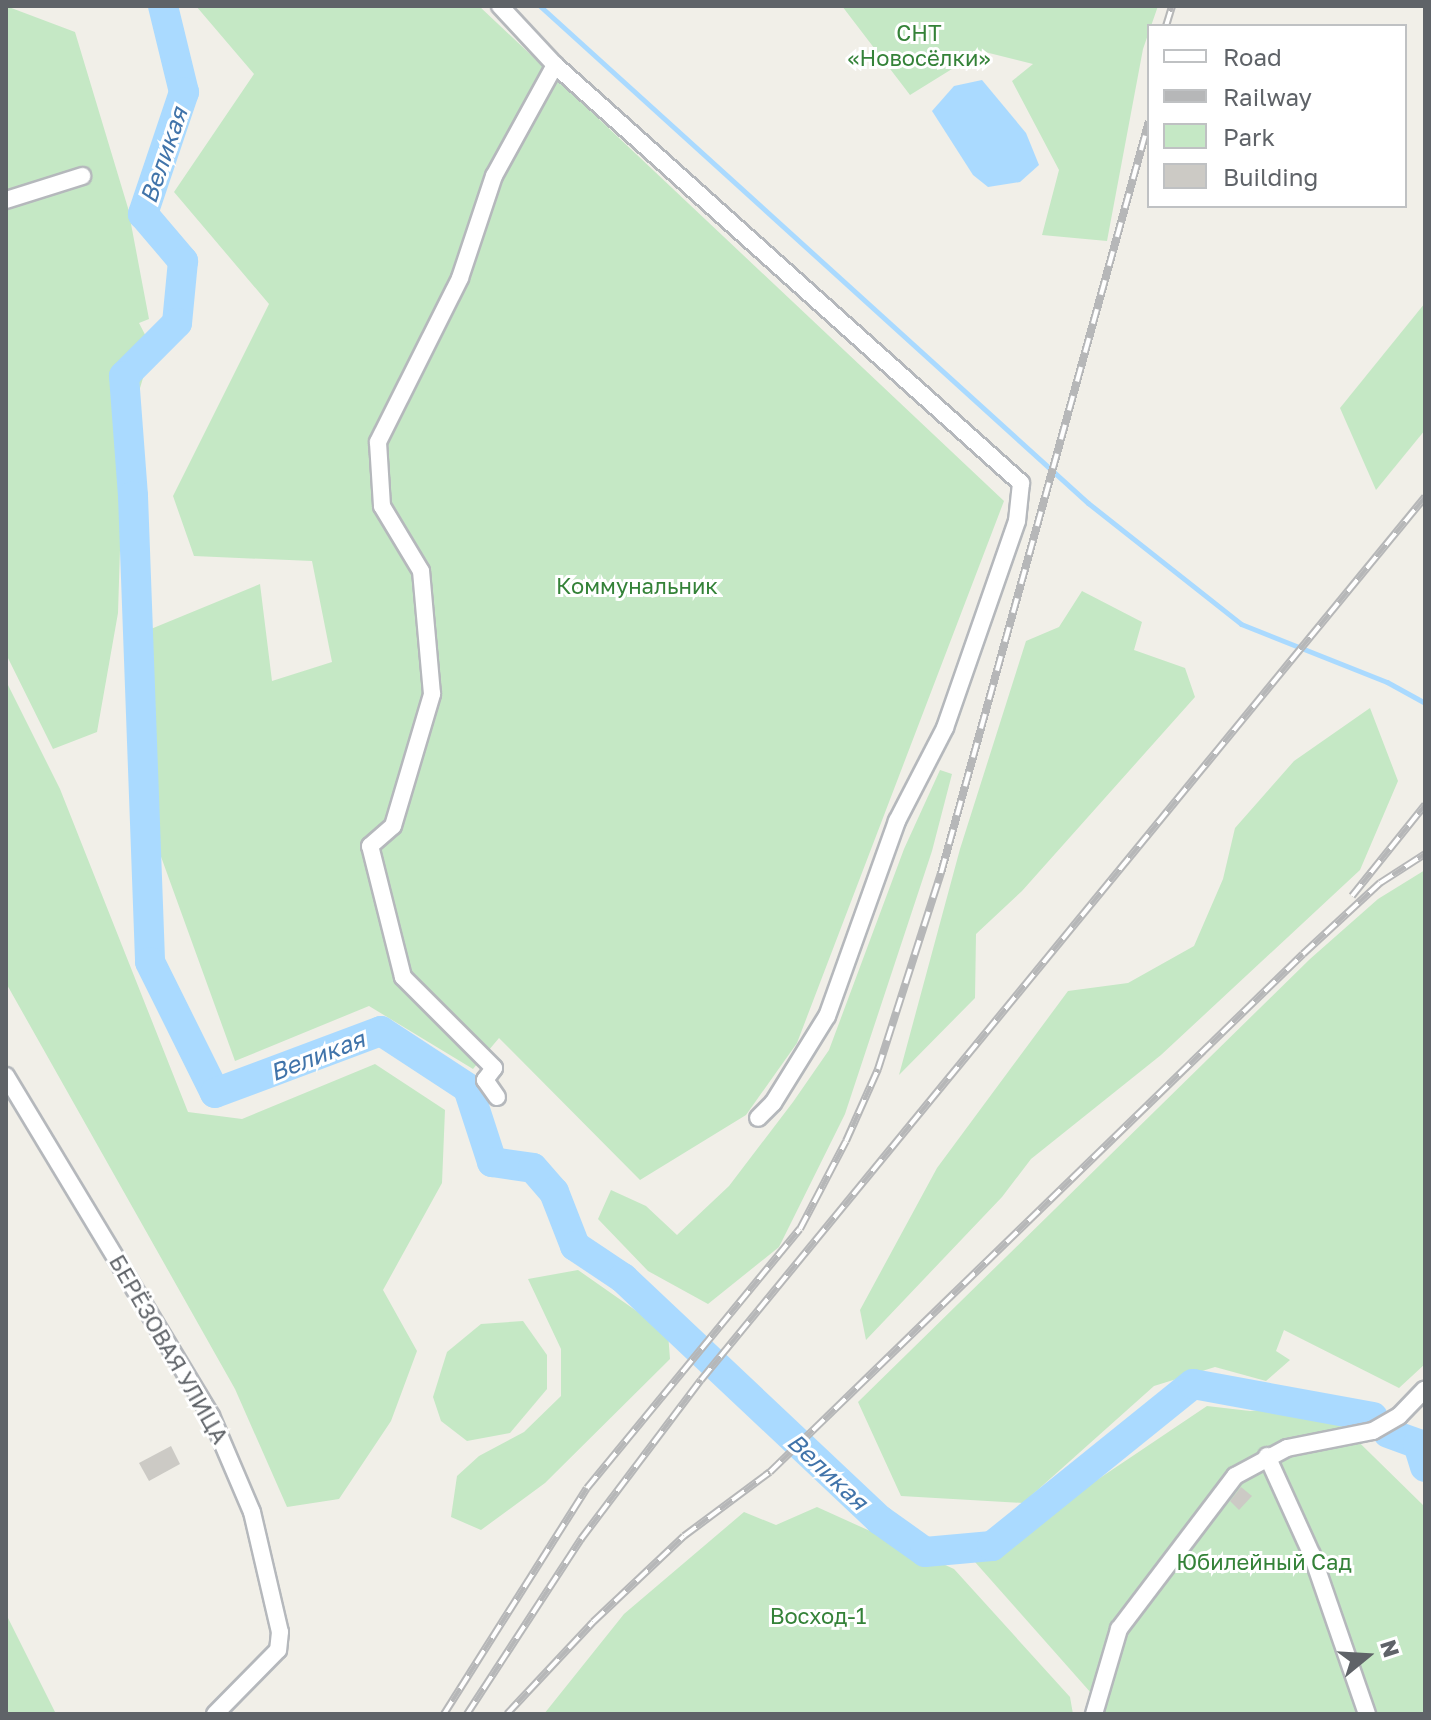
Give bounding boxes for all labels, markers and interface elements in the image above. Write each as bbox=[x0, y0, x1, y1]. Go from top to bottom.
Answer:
park label: СНТ «Новосёлки» bbox=[847, 19, 991, 70]
legend bbox=[1147, 24, 1407, 208]
text: Road bbox=[1223, 42, 1282, 71]
text: Railway bbox=[1223, 82, 1312, 111]
water label: Великая bbox=[133, 103, 193, 207]
text: Park bbox=[1223, 122, 1275, 151]
text: Building bbox=[1223, 162, 1318, 191]
park label: Коммунальник bbox=[556, 573, 718, 599]
water label: Великая bbox=[266, 1024, 368, 1086]
street label: БЕРЁЗОВАЯ УЛИЦА bbox=[104, 1250, 234, 1448]
water label: Великая bbox=[782, 1427, 874, 1515]
park label: Юбилейный Сад bbox=[1176, 1549, 1352, 1575]
park label: Восход-1 bbox=[770, 1603, 866, 1629]
north arrow bbox=[1327, 1616, 1407, 1696]
text: N bbox=[1375, 1636, 1406, 1661]

